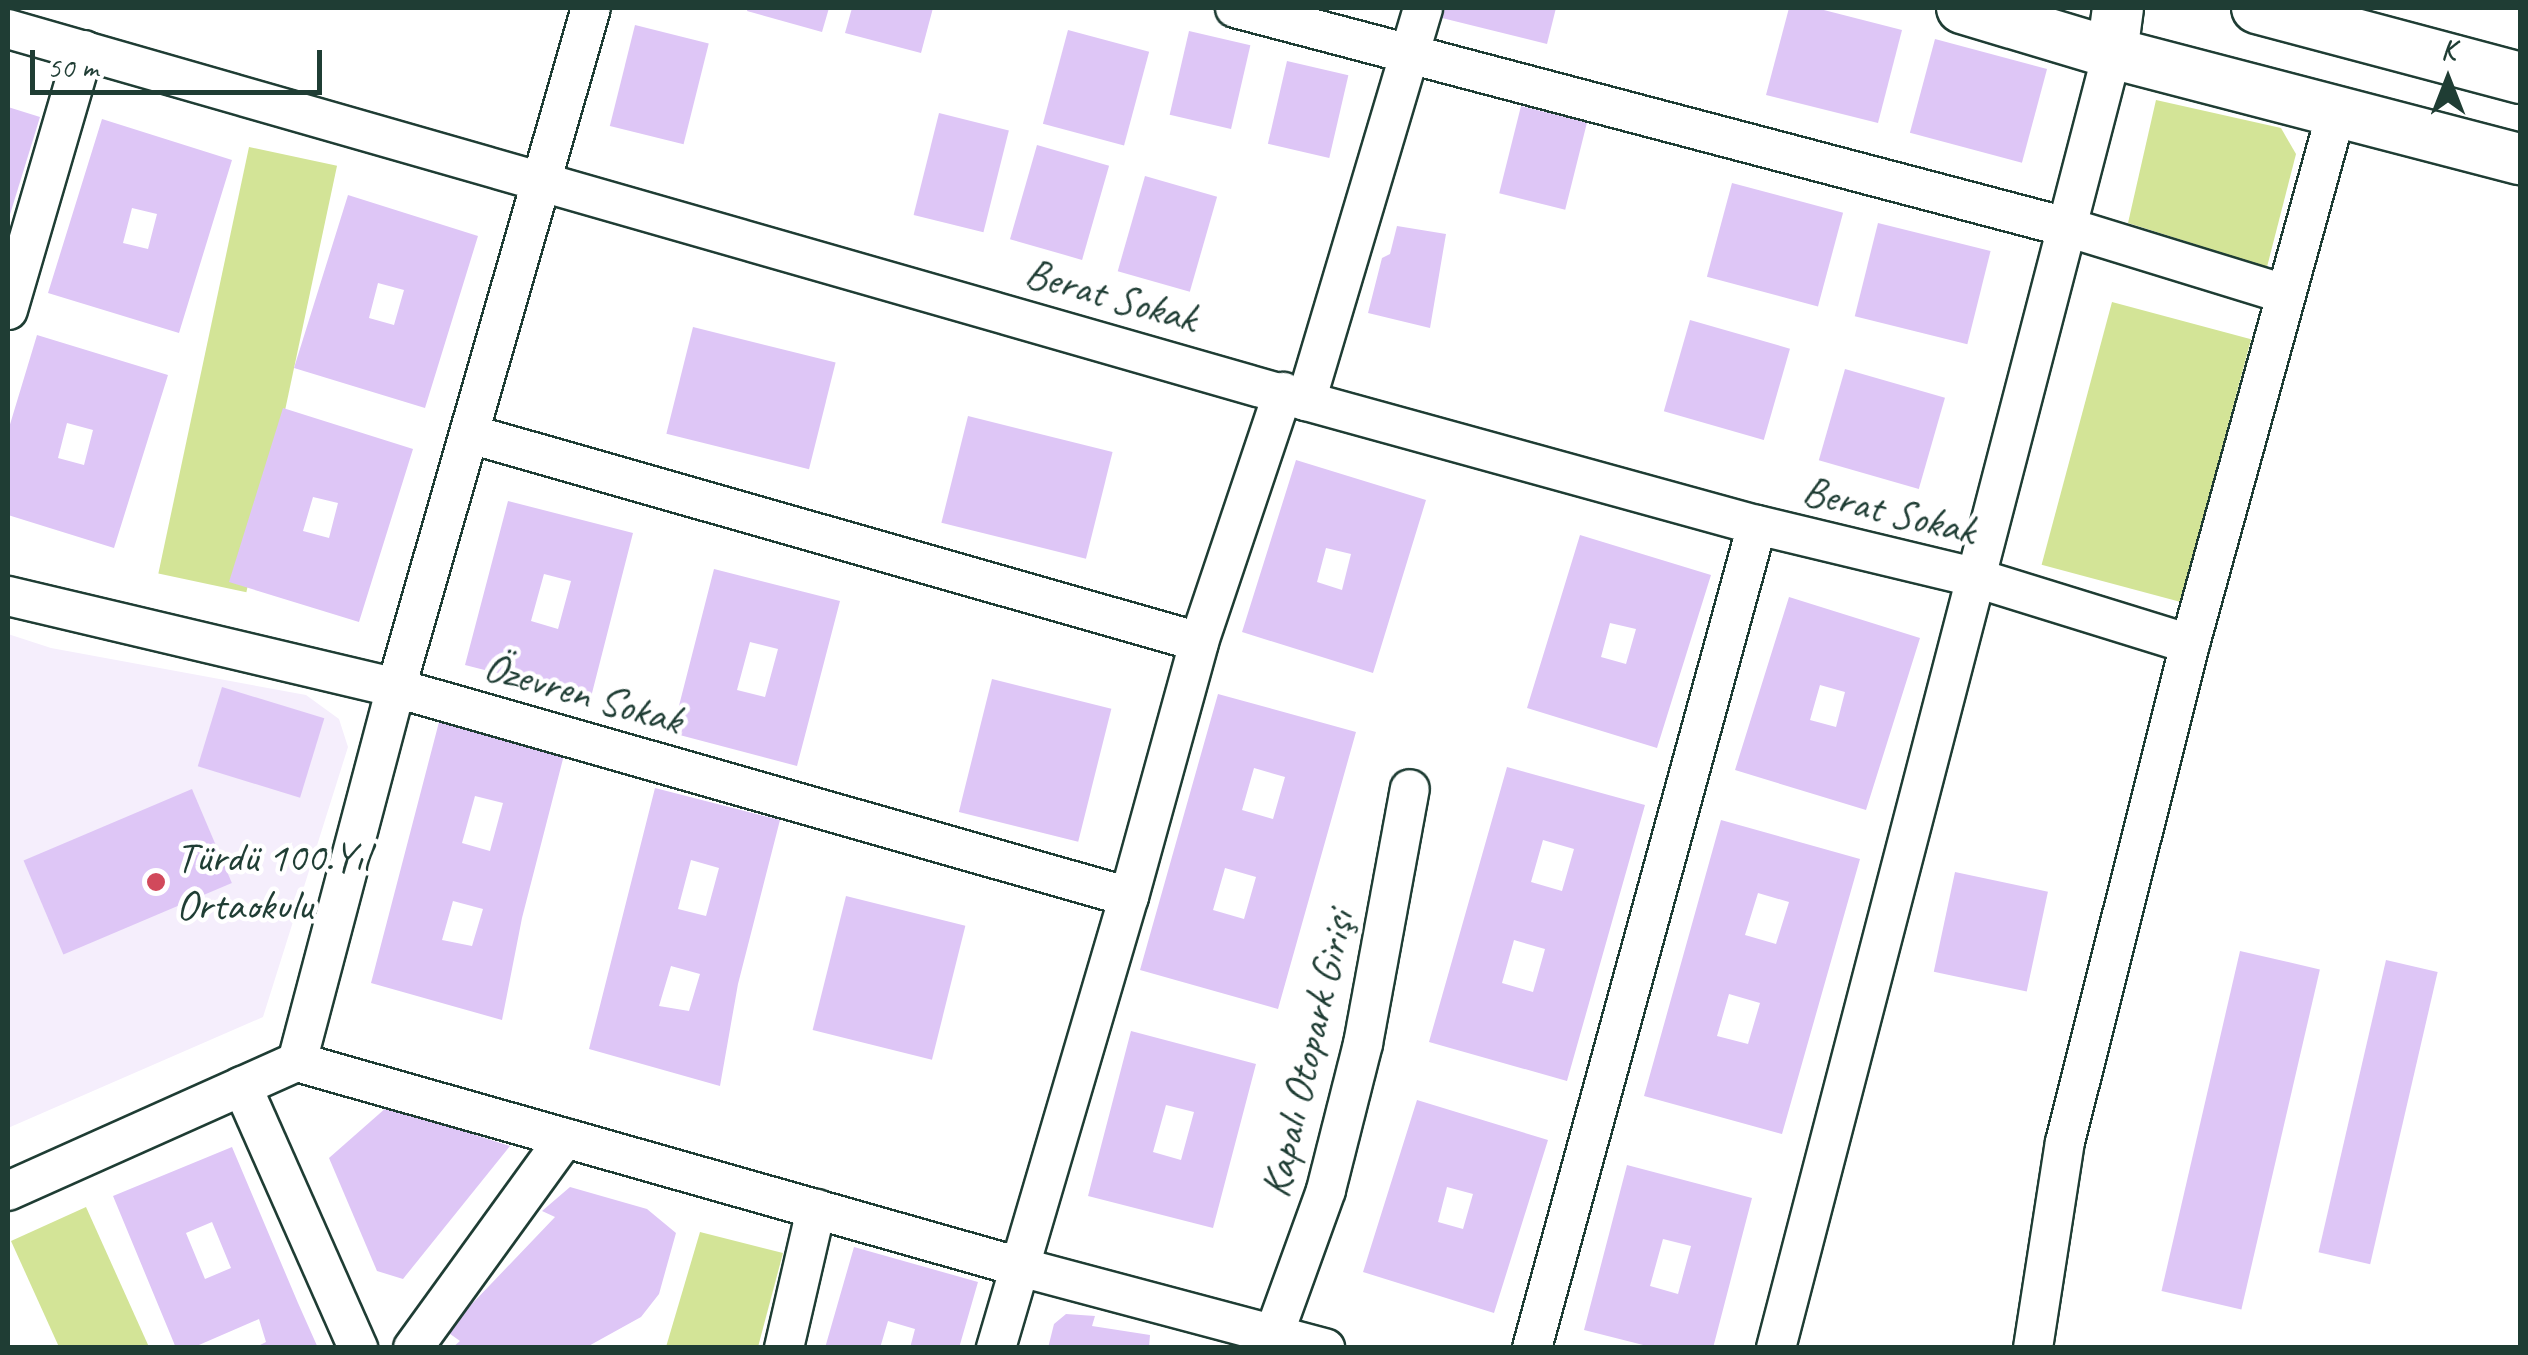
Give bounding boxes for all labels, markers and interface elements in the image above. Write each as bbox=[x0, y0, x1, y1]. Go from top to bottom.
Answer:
scale bar bbox=[35, 30, 328, 92]
north arrow bbox=[2398, 30, 2498, 130]
text: K bbox=[2441, 32, 2455, 67]
text: 50 m bbox=[47, 48, 98, 86]
street label: Berat Sokak bbox=[1021, 248, 1201, 344]
street label: Berat Sokak bbox=[1799, 466, 1979, 556]
street label: Özevren Sokak bbox=[479, 642, 687, 746]
place label: Türdü 100.Yıl Ortaokulu bbox=[176, 833, 369, 931]
marker: Türdü 100.Yıl Ortaokulu bbox=[145, 871, 167, 893]
street label: Kapalı Otopark Girişi bbox=[1250, 906, 1366, 1202]

